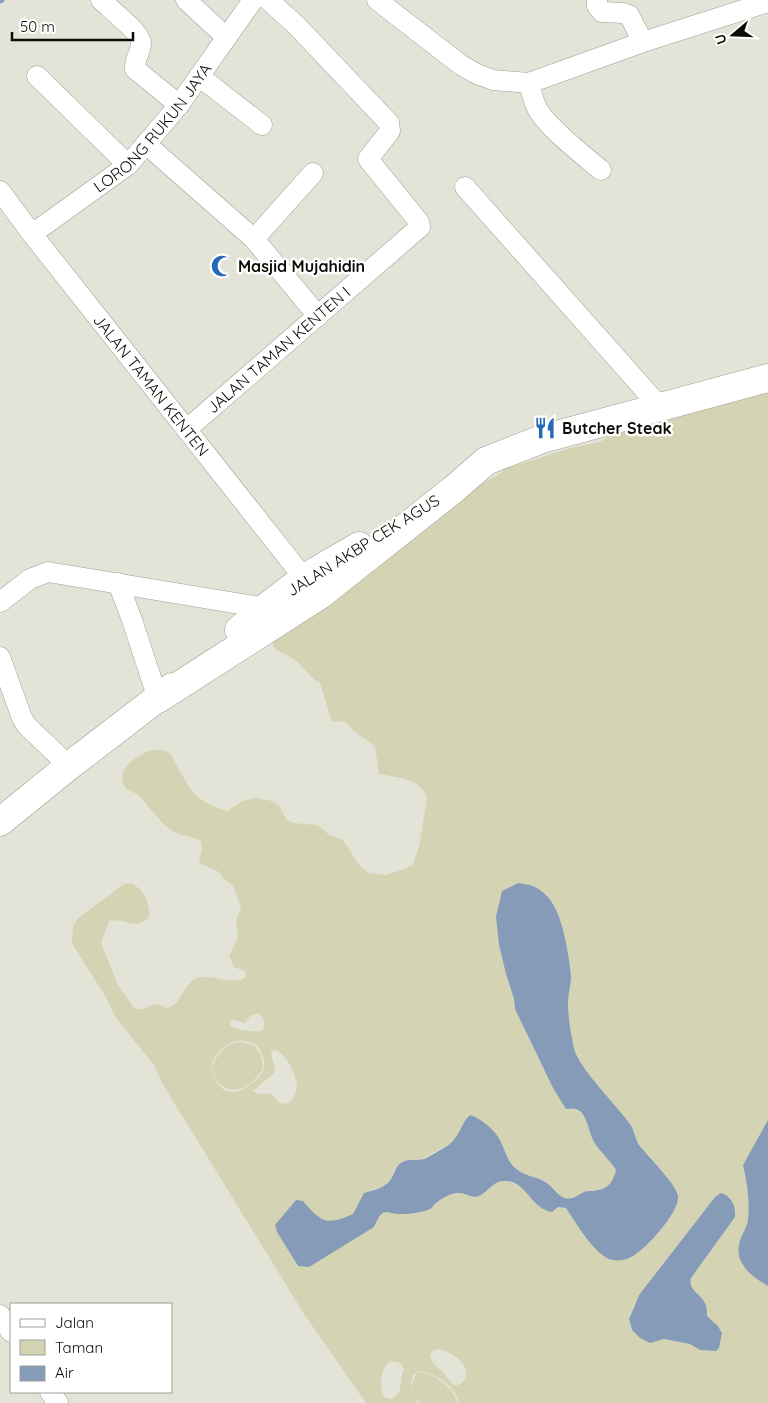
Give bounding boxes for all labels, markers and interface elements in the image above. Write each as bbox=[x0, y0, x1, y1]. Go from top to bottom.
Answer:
scale bar bbox=[12, 10, 134, 42]
north arrow bbox=[708, 10, 758, 60]
text: 50 m bbox=[20, 17, 55, 36]
text: U bbox=[711, 32, 731, 47]
street label: LORONG RUKUN JAYA bbox=[90, 59, 215, 197]
mosque icon: Masjid Mujahidin bbox=[209, 253, 235, 279]
place label: Masjid Mujahidin bbox=[238, 256, 365, 276]
street label: JALAN TAMAN KENTEN I bbox=[203, 282, 354, 417]
street label: JALAN TAMAN KENTEN bbox=[89, 310, 213, 460]
restaurant icon: Butcher Steak bbox=[532, 415, 558, 441]
place label: Butcher Steak bbox=[562, 418, 672, 438]
street label: JALAN AKBP CEK AGUS bbox=[283, 490, 443, 600]
legend bbox=[10, 1303, 172, 1393]
text: Jalan bbox=[55, 1313, 94, 1332]
text: Taman bbox=[55, 1338, 103, 1357]
text: Air bbox=[55, 1363, 74, 1382]

